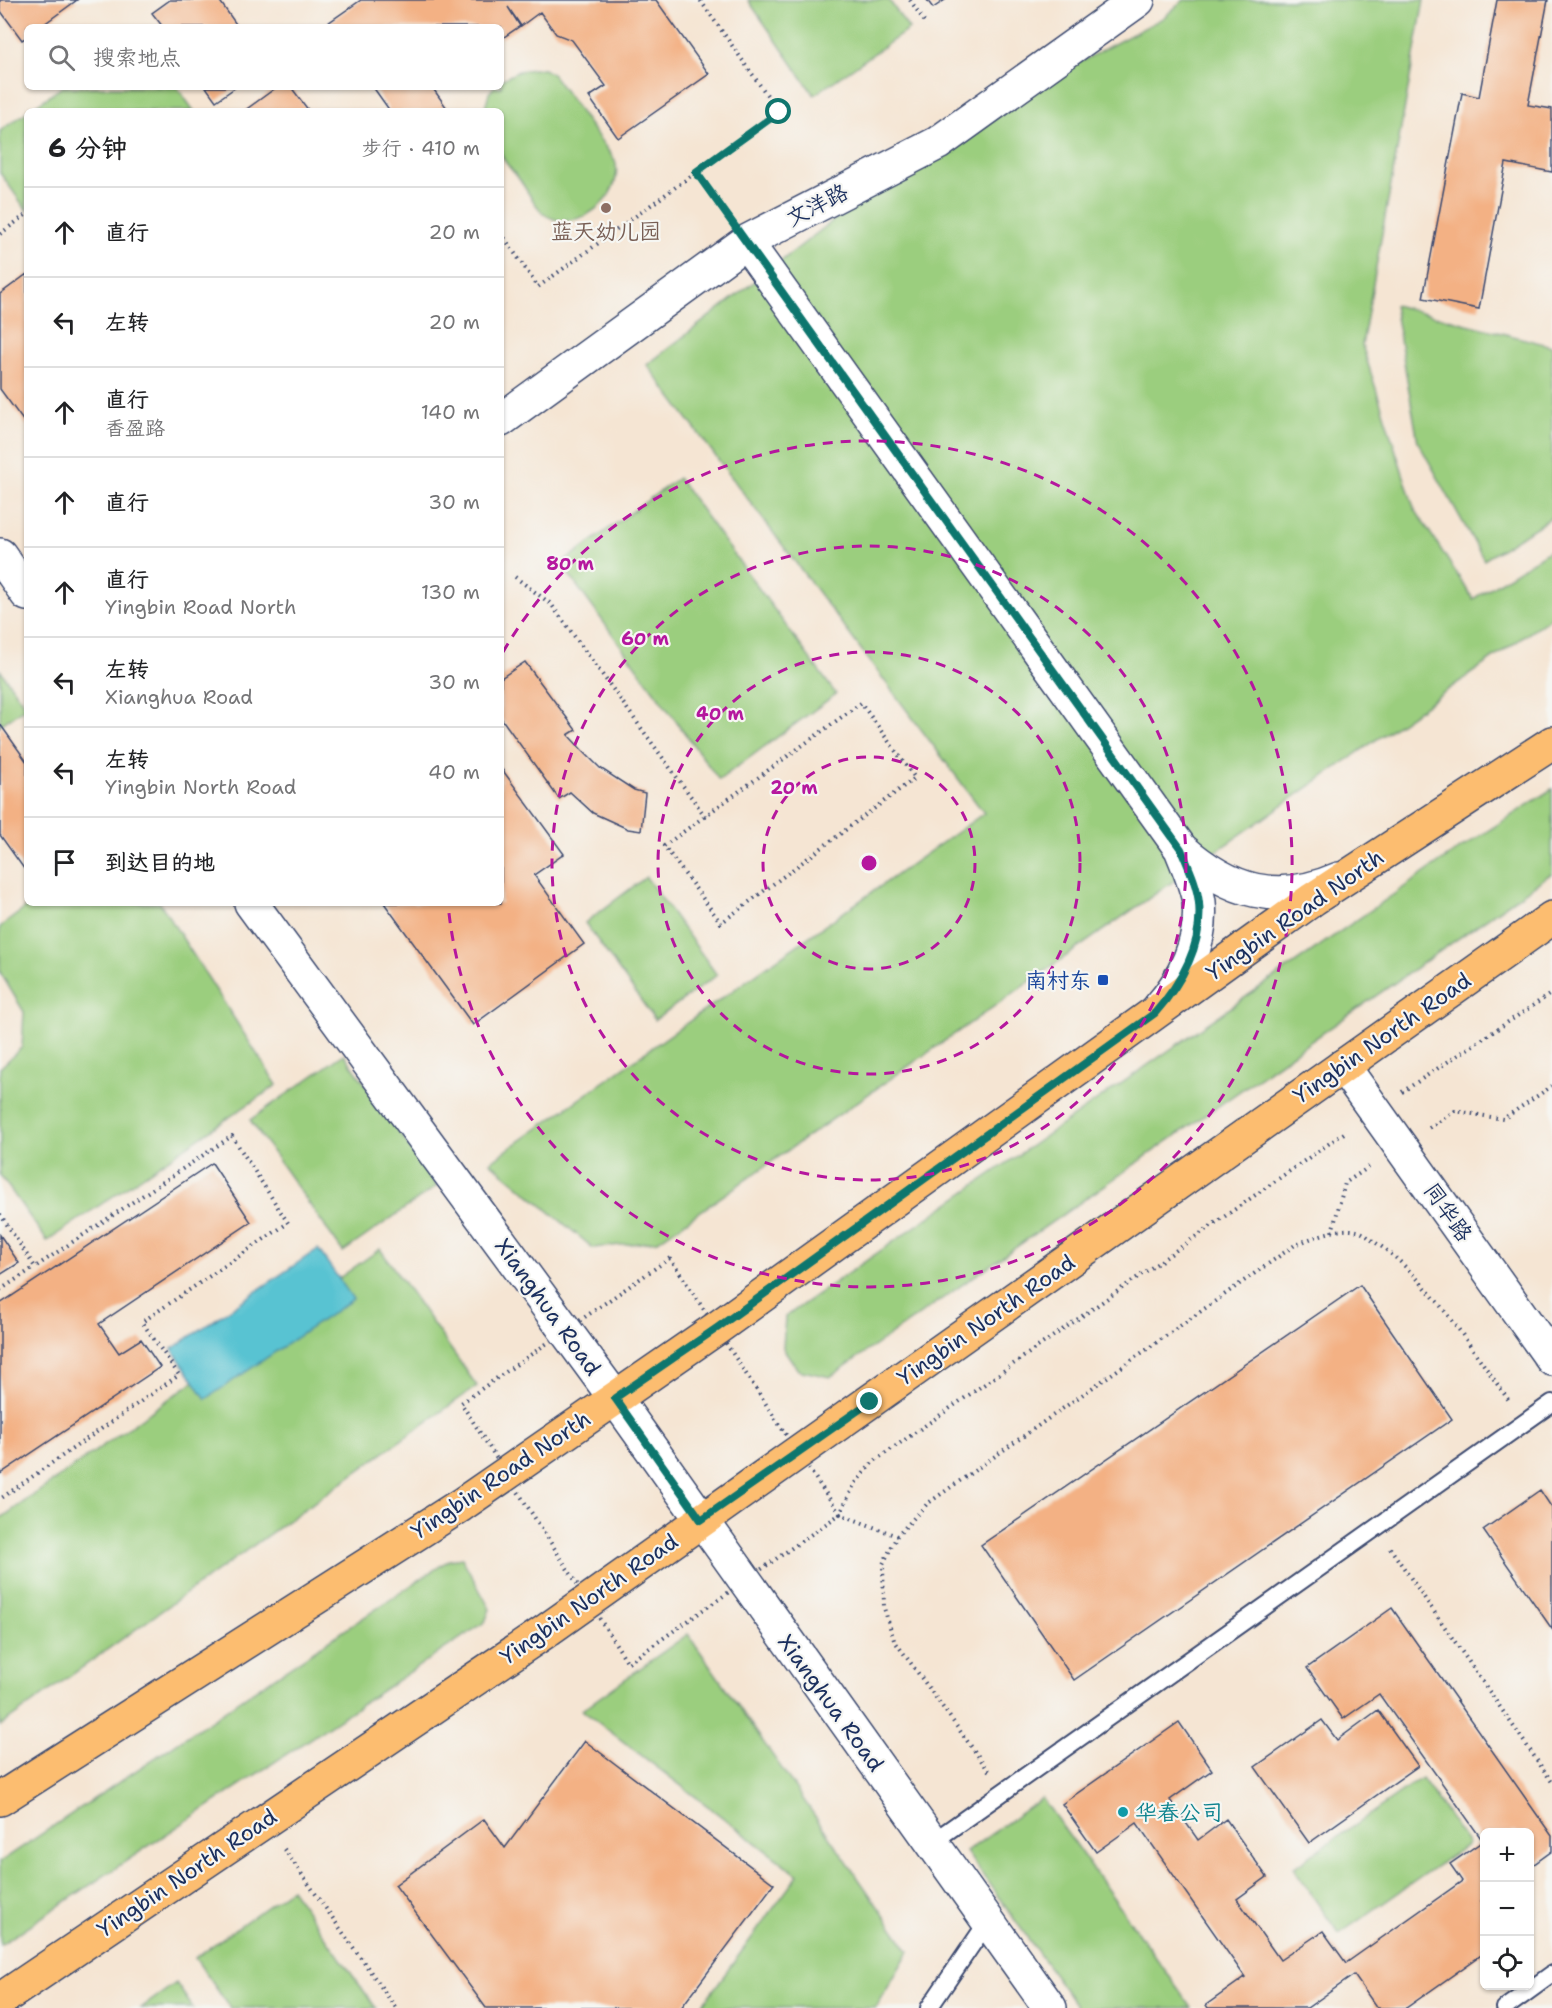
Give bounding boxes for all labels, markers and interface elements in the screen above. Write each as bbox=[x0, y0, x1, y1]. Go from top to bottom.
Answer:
search box bbox=[24, 24, 504, 90]
icon: search bbox=[45, 41, 78, 74]
text: 搜索地点 bbox=[93, 43, 181, 72]
route start bbox=[765, 98, 791, 124]
text: 6 分钟 bbox=[48, 130, 127, 165]
text: 步行 · 410 m bbox=[362, 135, 480, 161]
street label: 文洋路 bbox=[781, 177, 853, 233]
marker: 蓝天幼儿园 bbox=[599, 201, 613, 215]
icon: ahead bbox=[48, 216, 81, 249]
place label: 蓝天幼儿园 bbox=[551, 217, 661, 246]
text: 直行 bbox=[105, 218, 149, 247]
text: 20 m bbox=[429, 219, 480, 245]
icon: left bbox=[48, 306, 81, 339]
text: 左转 bbox=[105, 308, 149, 337]
text: 20 m bbox=[429, 309, 480, 335]
text: 直行 bbox=[105, 385, 149, 414]
icon: ahead bbox=[48, 396, 81, 429]
text: 140 m bbox=[421, 399, 480, 425]
text: 香盈路 bbox=[105, 415, 165, 441]
icon: ahead bbox=[48, 486, 81, 519]
text: 直行 bbox=[105, 488, 149, 517]
text: 30 m bbox=[428, 489, 480, 515]
text: 80 m bbox=[546, 552, 594, 576]
text: 直行 bbox=[105, 565, 149, 594]
icon: ahead bbox=[48, 576, 81, 609]
text: 130 m bbox=[421, 579, 480, 605]
text: Yingbin Road North bbox=[105, 594, 297, 620]
text: 60 m bbox=[621, 627, 669, 651]
text: 左转 bbox=[105, 655, 149, 684]
icon: left bbox=[48, 666, 81, 699]
text: 30 m bbox=[428, 669, 480, 695]
text: Xianghua Road bbox=[105, 684, 253, 710]
text: 40 m bbox=[696, 702, 744, 726]
text: 左转 bbox=[105, 745, 149, 774]
icon: left bbox=[48, 756, 81, 789]
text: 40 m bbox=[428, 759, 480, 785]
text: Yingbin North Road bbox=[105, 774, 297, 800]
text: 20 m bbox=[770, 776, 818, 800]
street label: Yingbin Road North bbox=[1200, 843, 1390, 987]
icon: arrive bbox=[48, 846, 81, 879]
text: 到达目的地 bbox=[105, 848, 215, 877]
centre of rings bbox=[859, 853, 879, 873]
place label: 南村东 bbox=[1025, 966, 1091, 995]
street label: Yingbin North Road bbox=[1287, 966, 1477, 1110]
marker: 南村东 bbox=[1096, 973, 1110, 987]
street label: 同华路 bbox=[1417, 1177, 1479, 1247]
street label: Xianghua Road bbox=[488, 1233, 608, 1381]
street label: Yingbin North Road bbox=[891, 1248, 1081, 1392]
route end bbox=[856, 1388, 882, 1414]
street label: Yingbin Road North bbox=[406, 1404, 596, 1546]
street label: Yingbin North Road bbox=[494, 1527, 684, 1671]
street label: Xianghua Road bbox=[771, 1629, 891, 1777]
place label: 华春公司 bbox=[1135, 1798, 1223, 1827]
street label: Yingbin North Road bbox=[92, 1802, 282, 1944]
marker: 华春公司 bbox=[1116, 1805, 1130, 1819]
map controls bbox=[1480, 1828, 1534, 1990]
button: + bbox=[1480, 1828, 1534, 1882]
button: − bbox=[1480, 1882, 1534, 1936]
button: locate bbox=[1480, 1936, 1534, 1990]

